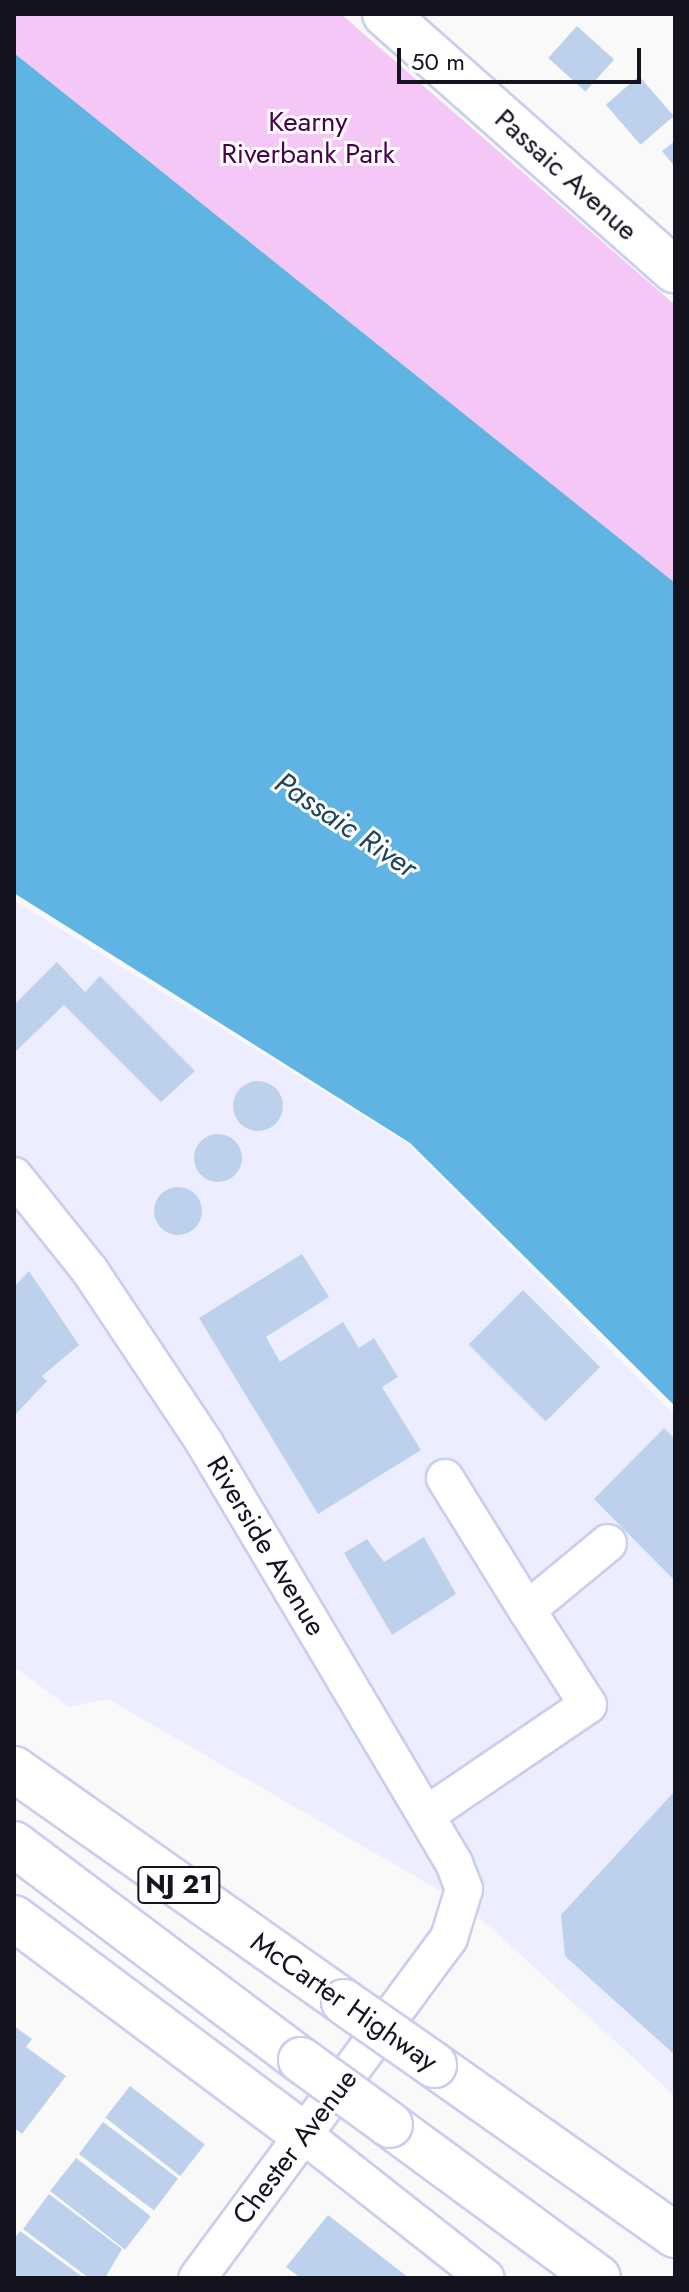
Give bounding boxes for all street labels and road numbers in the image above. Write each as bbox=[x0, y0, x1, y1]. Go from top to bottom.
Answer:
street label: Passaic Avenue bbox=[488, 102, 644, 248]
street label: Riverside Avenue bbox=[199, 1450, 333, 1642]
road number: NJ 21 bbox=[137, 1863, 221, 1907]
street label: McCarter Highway bbox=[244, 1925, 444, 2079]
street label: Chester Avenue bbox=[226, 2063, 364, 2231]

